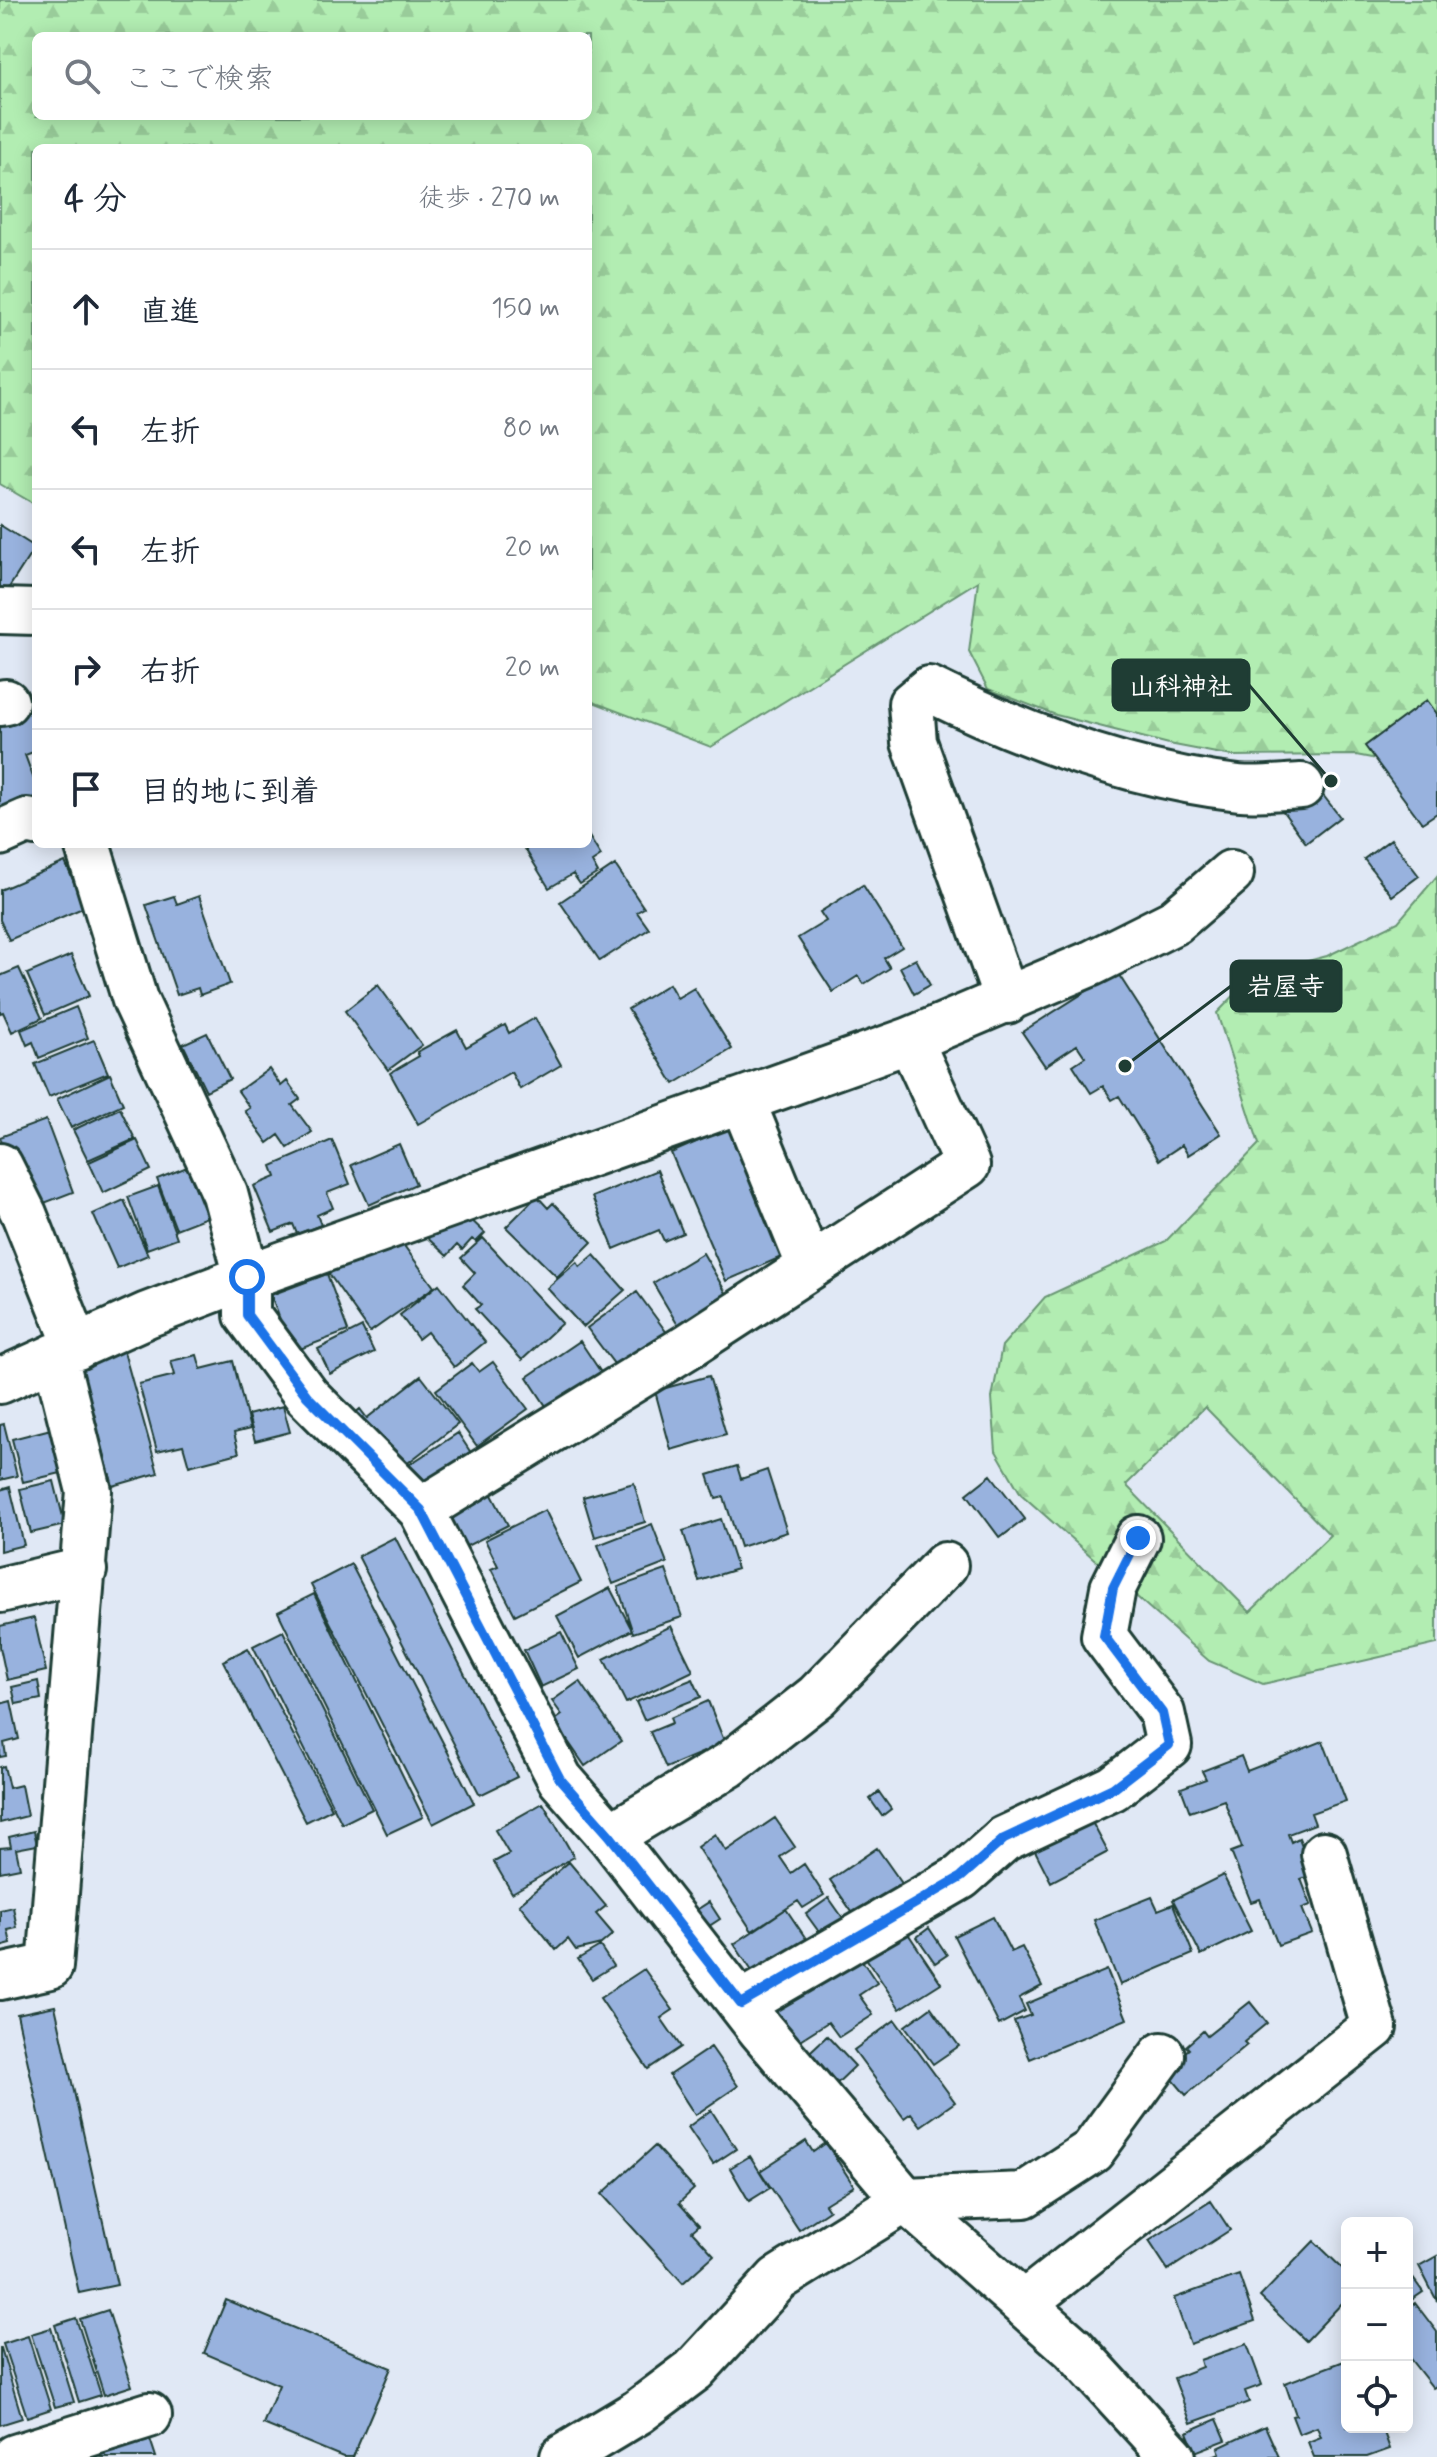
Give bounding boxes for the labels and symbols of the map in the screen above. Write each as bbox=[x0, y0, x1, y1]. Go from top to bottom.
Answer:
callout: 山科神社 bbox=[1113, 660, 1249, 710]
text: 山科神社 bbox=[1129, 671, 1233, 705]
callout: 岩屋寺 bbox=[1231, 961, 1341, 1011]
text: 岩屋寺 bbox=[1247, 971, 1325, 1005]
route start bbox=[229, 1259, 265, 1295]
route end bbox=[1120, 1520, 1156, 1556]

